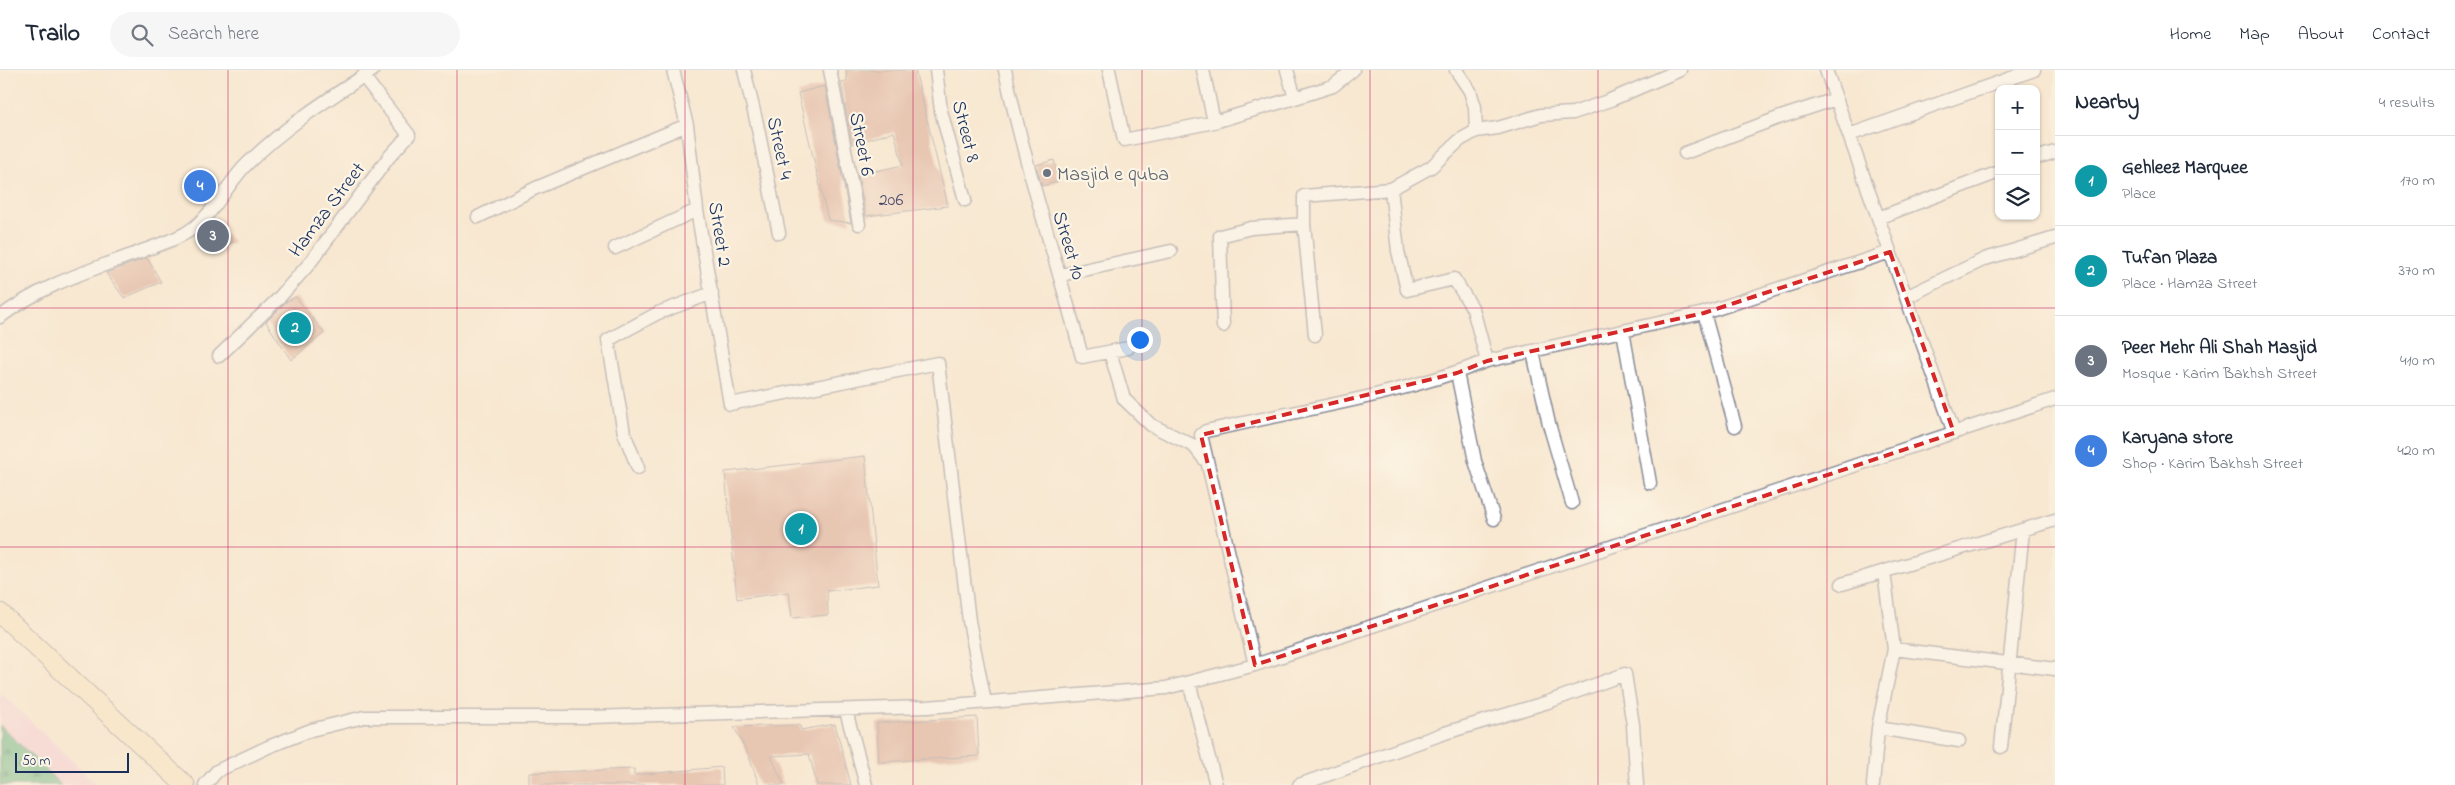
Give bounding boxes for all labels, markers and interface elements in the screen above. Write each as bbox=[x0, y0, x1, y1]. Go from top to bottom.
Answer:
search box bbox=[110, 12, 460, 57]
text: Trailo bbox=[25, 17, 80, 52]
icon: search bbox=[128, 21, 156, 49]
text: Search here bbox=[168, 21, 259, 48]
text: Home bbox=[2170, 22, 2211, 48]
text: Map bbox=[2239, 22, 2270, 48]
text: About bbox=[2298, 22, 2344, 48]
text: Contact bbox=[2372, 22, 2430, 48]
map controls bbox=[1995, 85, 2040, 220]
button: + bbox=[1995, 85, 2040, 130]
text: Nearby bbox=[2075, 88, 2139, 118]
text: 4 results bbox=[2379, 91, 2435, 115]
street label: Street 8 bbox=[943, 98, 986, 166]
street label: Street 6 bbox=[840, 110, 881, 179]
street label: Street 4 bbox=[758, 114, 799, 183]
button: − bbox=[1995, 130, 2040, 175]
text: Gehleez Marquee bbox=[2122, 155, 2248, 182]
street label: Hamza Street bbox=[283, 157, 374, 264]
place label: Masjid e quba bbox=[1057, 161, 1169, 190]
pin: 4 bbox=[184, 167, 216, 205]
marker: Masjid e quba bbox=[1041, 167, 1053, 179]
text: 1 bbox=[2088, 169, 2094, 193]
text: 170 m bbox=[2400, 169, 2435, 193]
button: layers bbox=[1995, 175, 2040, 220]
text: Place bbox=[2122, 182, 2156, 206]
house number: 206 bbox=[879, 188, 903, 214]
street label: Street 2 bbox=[699, 200, 738, 269]
street label: Street 10 bbox=[1043, 208, 1092, 284]
pin: 3 bbox=[197, 217, 229, 255]
text: Tufan Plaza bbox=[2122, 245, 2217, 272]
text: 2 bbox=[2087, 259, 2095, 283]
text: 370 m bbox=[2398, 259, 2435, 283]
text: Place · Hamza Street bbox=[2122, 272, 2257, 296]
pin: 2 bbox=[279, 309, 311, 347]
your location bbox=[1127, 327, 1153, 353]
text: Peer Mehr Ali Shah Masjid bbox=[2122, 335, 2317, 362]
text: 3 bbox=[2088, 349, 2094, 373]
text: 410 m bbox=[2400, 349, 2435, 373]
text: Mosque · Karim Bakhsh Street bbox=[2122, 362, 2317, 386]
text: Karyana store bbox=[2122, 425, 2233, 452]
text: 4 bbox=[2088, 439, 2094, 463]
text: 420 m bbox=[2397, 439, 2435, 463]
text: Shop · Karim Bakhsh Street bbox=[2122, 452, 2303, 476]
pin: 1 bbox=[785, 510, 817, 548]
scale bar bbox=[15, 750, 129, 773]
text: 50 m bbox=[22, 751, 50, 772]

